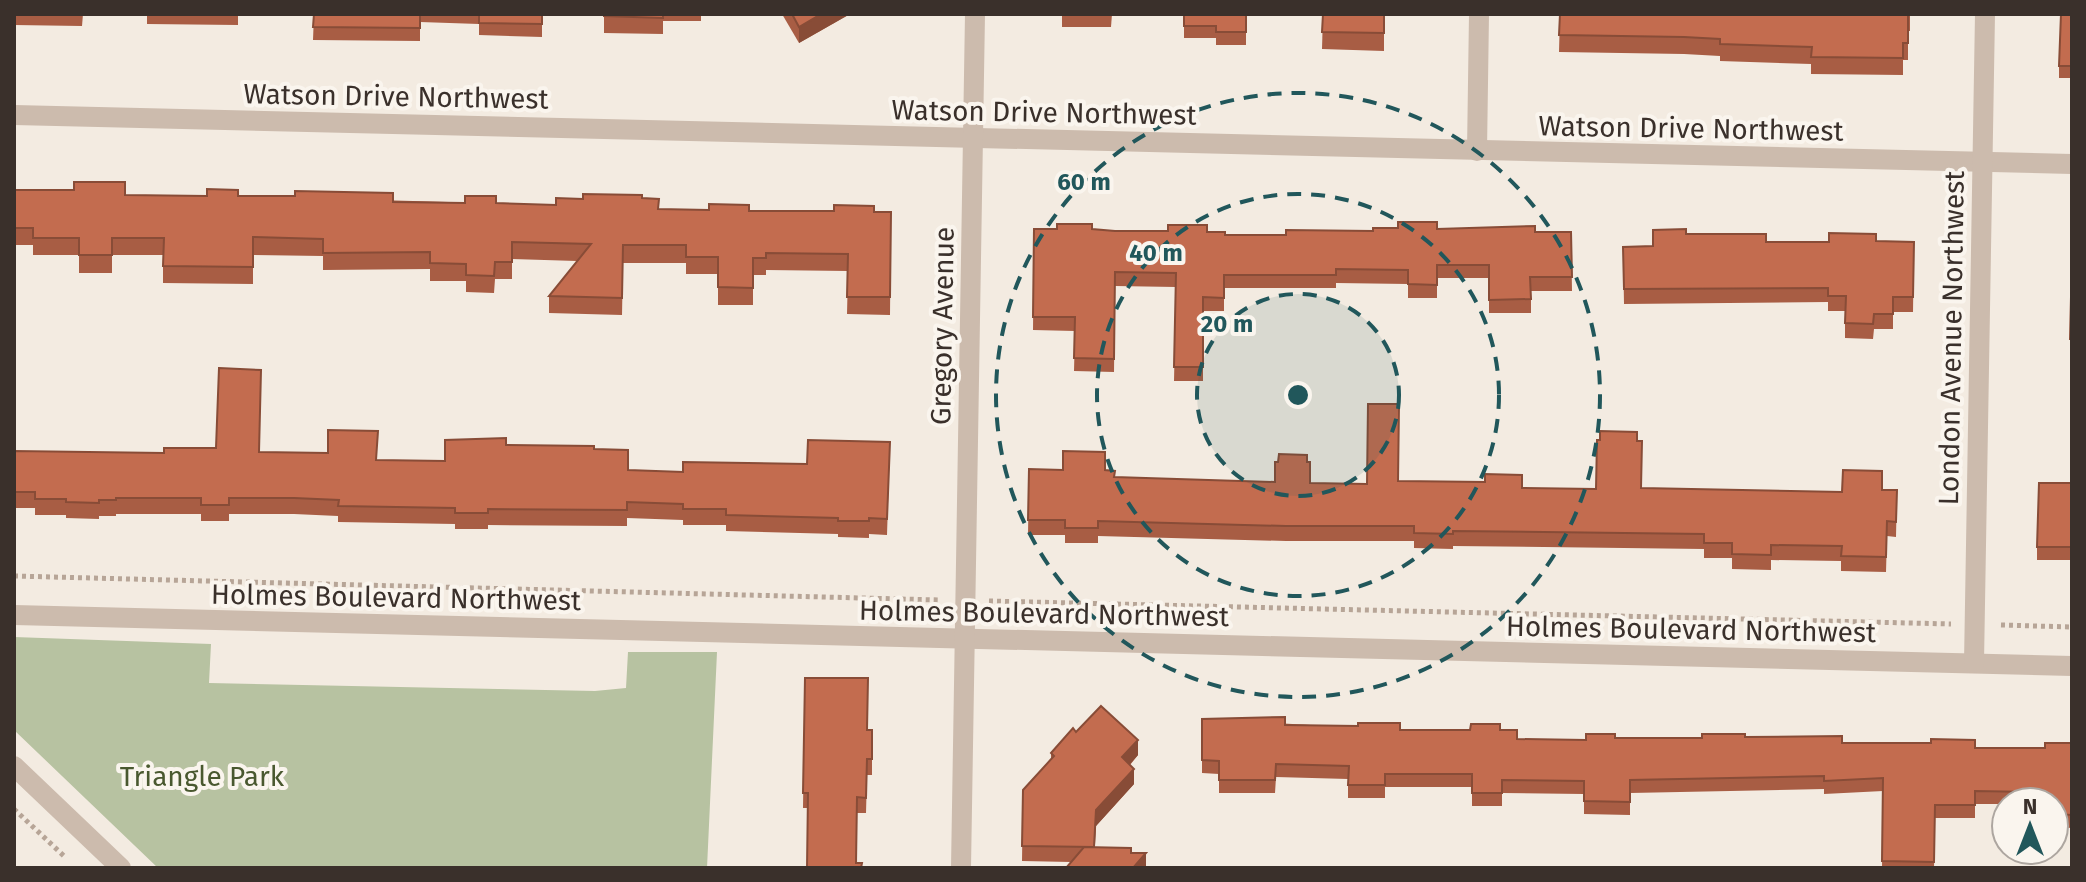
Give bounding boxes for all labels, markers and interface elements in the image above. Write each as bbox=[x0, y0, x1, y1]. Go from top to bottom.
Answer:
street label: Watson Drive Northwest bbox=[243, 77, 550, 116]
street label: Watson Drive Northwest bbox=[891, 93, 1198, 132]
street label: Watson Drive Northwest bbox=[1538, 109, 1845, 148]
text: 60 m bbox=[1057, 168, 1111, 196]
street label: London Avenue Northwest bbox=[1932, 170, 1971, 506]
street label: Gregory Avenue bbox=[924, 227, 961, 425]
text: 40 m bbox=[1129, 239, 1183, 267]
text: 20 m bbox=[1201, 310, 1253, 338]
centre of rings bbox=[1284, 381, 1312, 409]
street label: Holmes Boulevard Northwest bbox=[211, 578, 582, 617]
street label: Holmes Boulevard Northwest bbox=[859, 594, 1230, 633]
street label: Holmes Boulevard Northwest bbox=[1506, 610, 1877, 649]
park label: Triangle Park bbox=[120, 760, 285, 793]
north arrow bbox=[1990, 786, 2070, 866]
text: N bbox=[2023, 793, 2037, 820]

